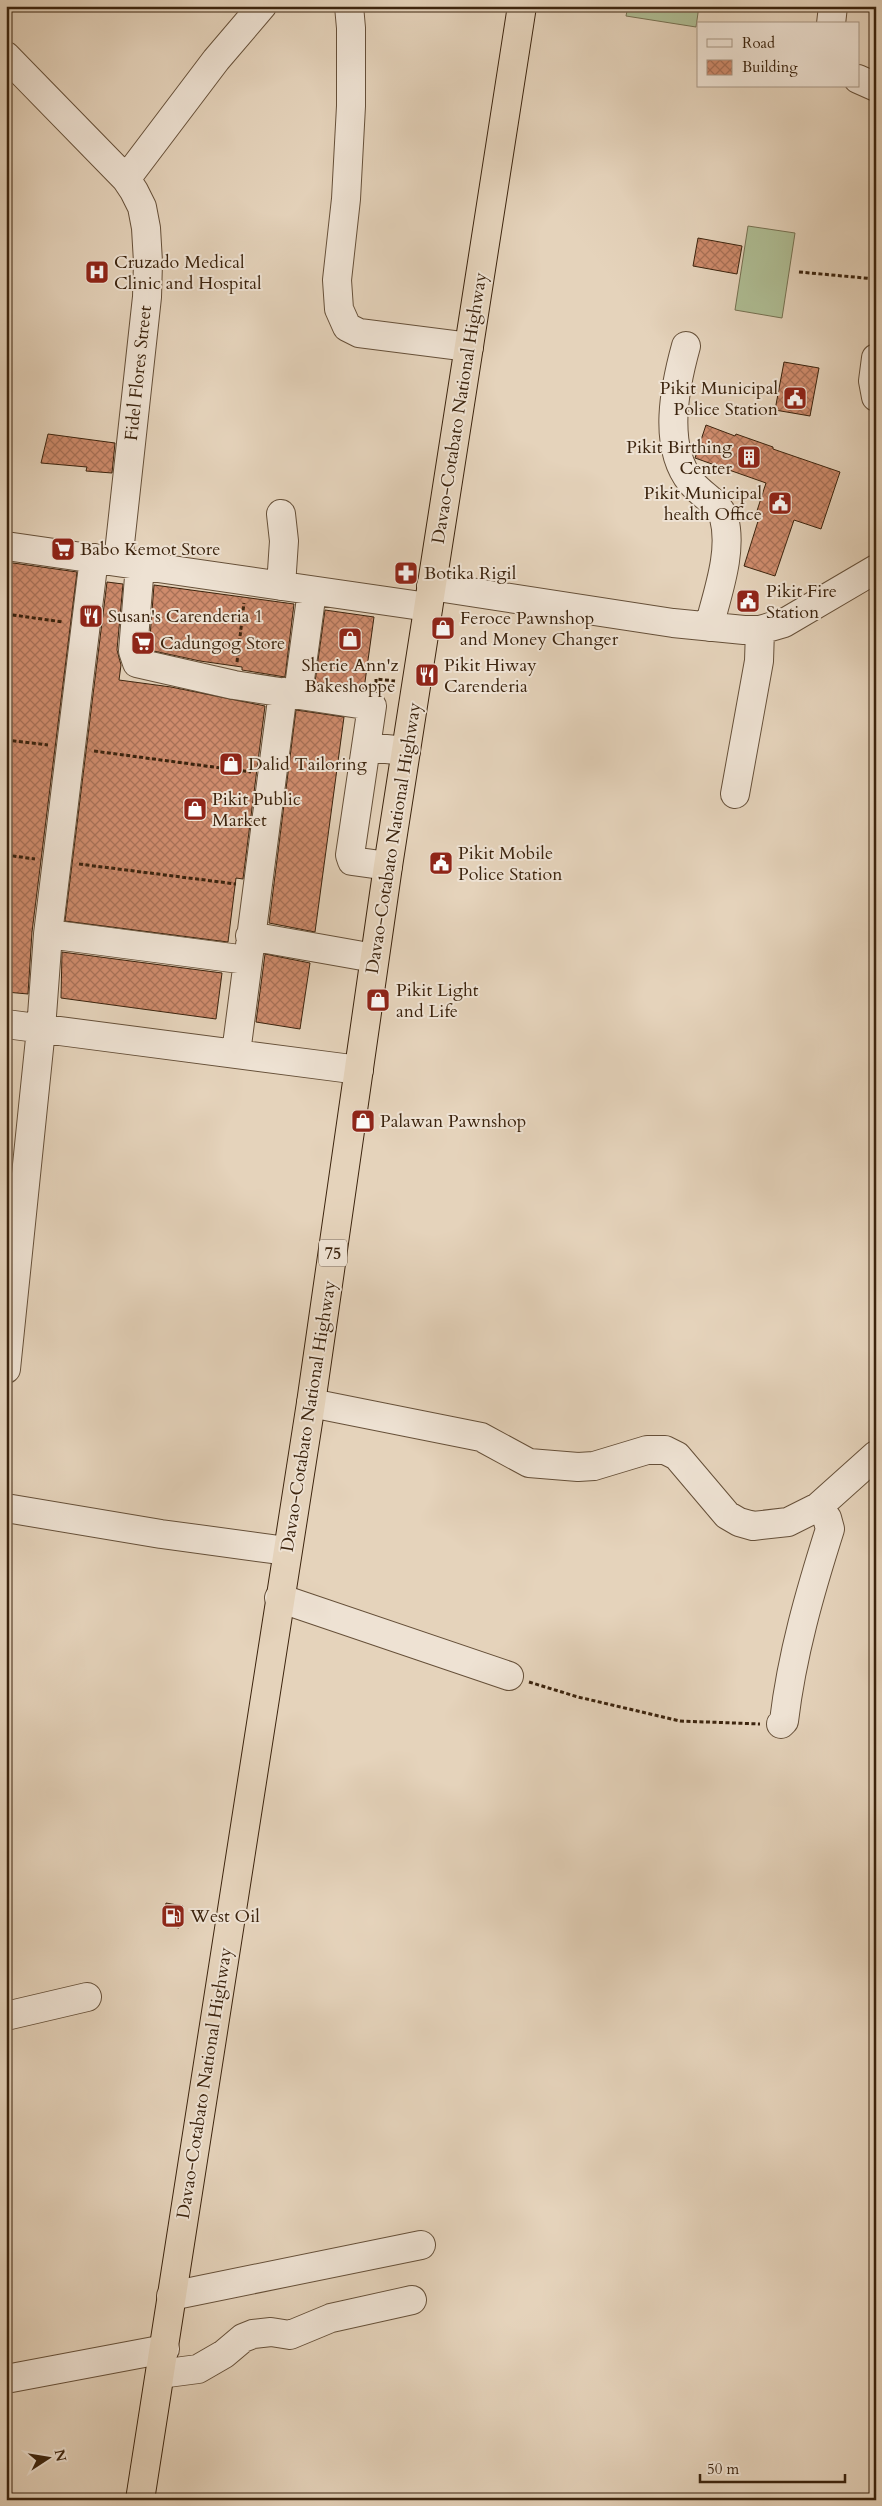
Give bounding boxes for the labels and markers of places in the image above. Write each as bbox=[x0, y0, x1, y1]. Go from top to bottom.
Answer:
place label: Cruzado Medical Clinic and Hospital bbox=[114, 250, 262, 296]
hospital icon: Cruzado Medical Clinic and Hospital bbox=[84, 259, 110, 285]
place label: Pikit Municipal Police Station bbox=[660, 376, 779, 422]
public building icon: Pikit Municipal Police Station bbox=[782, 385, 808, 411]
place label: Pikit Birthing Center bbox=[626, 435, 733, 481]
building icon: Pikit Birthing Center bbox=[736, 444, 762, 470]
place label: Pikit Municipal health Office bbox=[644, 481, 762, 527]
public building icon: Pikit Municipal health Office bbox=[767, 490, 793, 516]
supermarket icon: Babo Kemot Store bbox=[50, 536, 76, 562]
place label: Babo Kemot Store bbox=[80, 537, 220, 562]
pharmacy icon: Botika Rigil bbox=[393, 560, 419, 586]
place label: Botika Rigil bbox=[424, 561, 517, 586]
place label: Pikit Fire Station bbox=[766, 579, 837, 625]
public building icon: Pikit Fire Station bbox=[735, 588, 761, 614]
restaurant icon: Susan's Carenderia 1 bbox=[78, 603, 104, 629]
place label: Susan's Carenderia 1 bbox=[108, 604, 264, 629]
place label: Feroce Pawnshop and Money Changer bbox=[460, 606, 619, 652]
shop icon: Feroce Pawnshop and Money Changer bbox=[430, 615, 456, 641]
shop icon: Sherie Ann'z Bakeshoppe bbox=[337, 626, 363, 652]
supermarket icon: Cadungog Store bbox=[130, 630, 156, 656]
place label: Cadungog Store bbox=[160, 631, 285, 656]
place label: Sherie Ann'z Bakeshoppe bbox=[301, 653, 399, 699]
place label: Pikit Hiway Carenderia bbox=[444, 653, 537, 699]
restaurant icon: Pikit Hiway Carenderia bbox=[414, 662, 440, 688]
shop icon: Dalid Tailoring bbox=[218, 751, 244, 777]
place label: Dalid Tailoring bbox=[248, 752, 368, 777]
place label: Pikit Public Market bbox=[212, 787, 301, 833]
shop icon: Pikit Public Market bbox=[182, 796, 208, 822]
place label: Pikit Mobile Police Station bbox=[458, 841, 563, 887]
public building icon: Pikit Mobile Police Station bbox=[428, 850, 454, 876]
place label: Pikit Light and Life bbox=[396, 978, 479, 1024]
shop icon: Pikit Light and Life bbox=[365, 987, 391, 1013]
shop icon: Palawan Pawnshop bbox=[350, 1108, 376, 1134]
place label: Palawan Pawnshop bbox=[380, 1109, 526, 1134]
fuel station icon: West Oil bbox=[160, 1903, 186, 1929]
place label: West Oil bbox=[189, 1904, 260, 1929]

